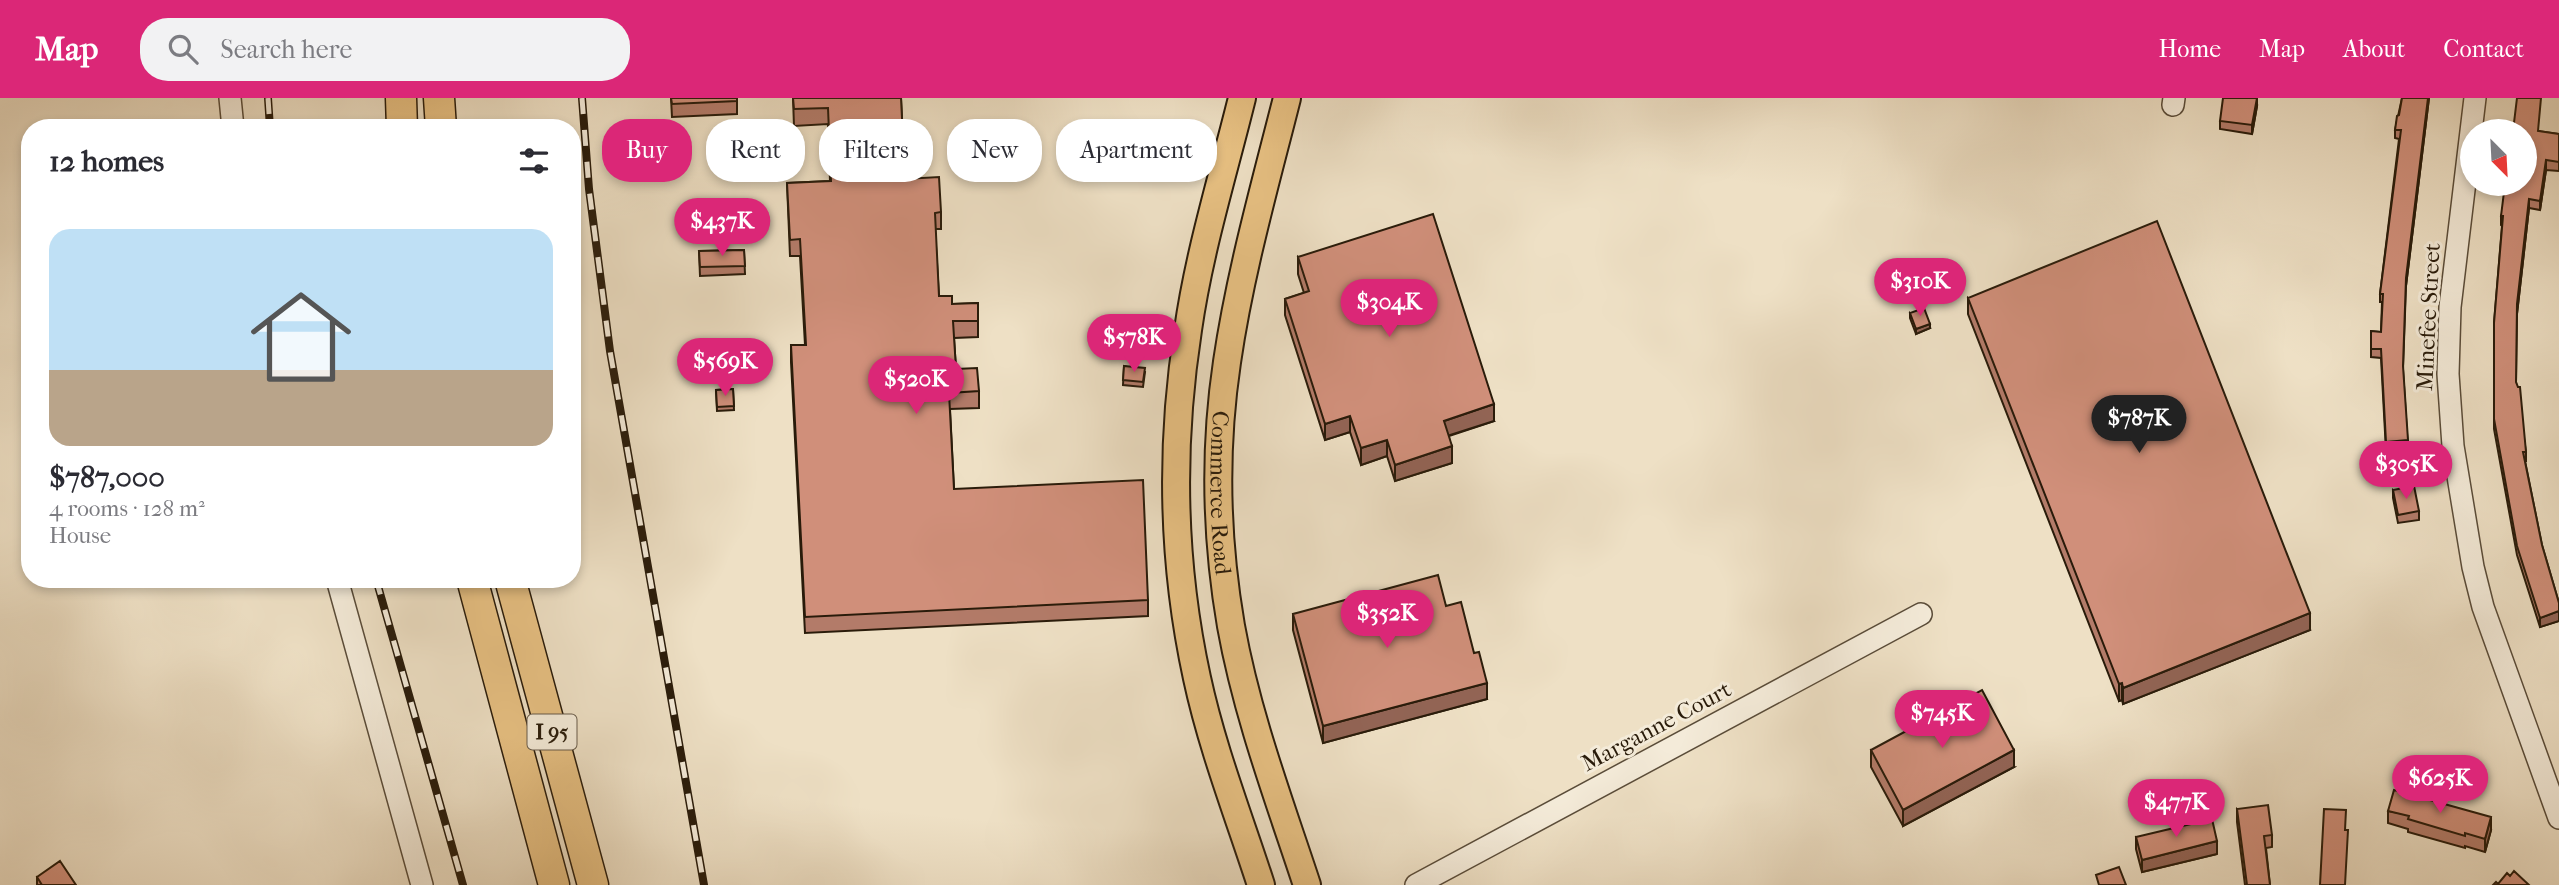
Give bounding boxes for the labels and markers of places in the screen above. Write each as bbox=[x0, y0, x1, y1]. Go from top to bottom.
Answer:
pin: $437K bbox=[673, 198, 771, 258]
pin: $310K bbox=[1871, 258, 1969, 318]
pin: $304K bbox=[1340, 280, 1438, 339]
pin: $578K bbox=[1085, 314, 1183, 374]
pin: $569K bbox=[676, 338, 774, 398]
pin: $520K bbox=[867, 356, 965, 416]
pin: $787K bbox=[2090, 396, 2188, 455]
pin: $305K bbox=[2357, 442, 2455, 501]
pin: $352K bbox=[1338, 590, 1436, 650]
pin: $745K bbox=[1893, 690, 1991, 750]
pin: $625K bbox=[2391, 756, 2489, 815]
pin: $477K bbox=[2127, 780, 2225, 839]

